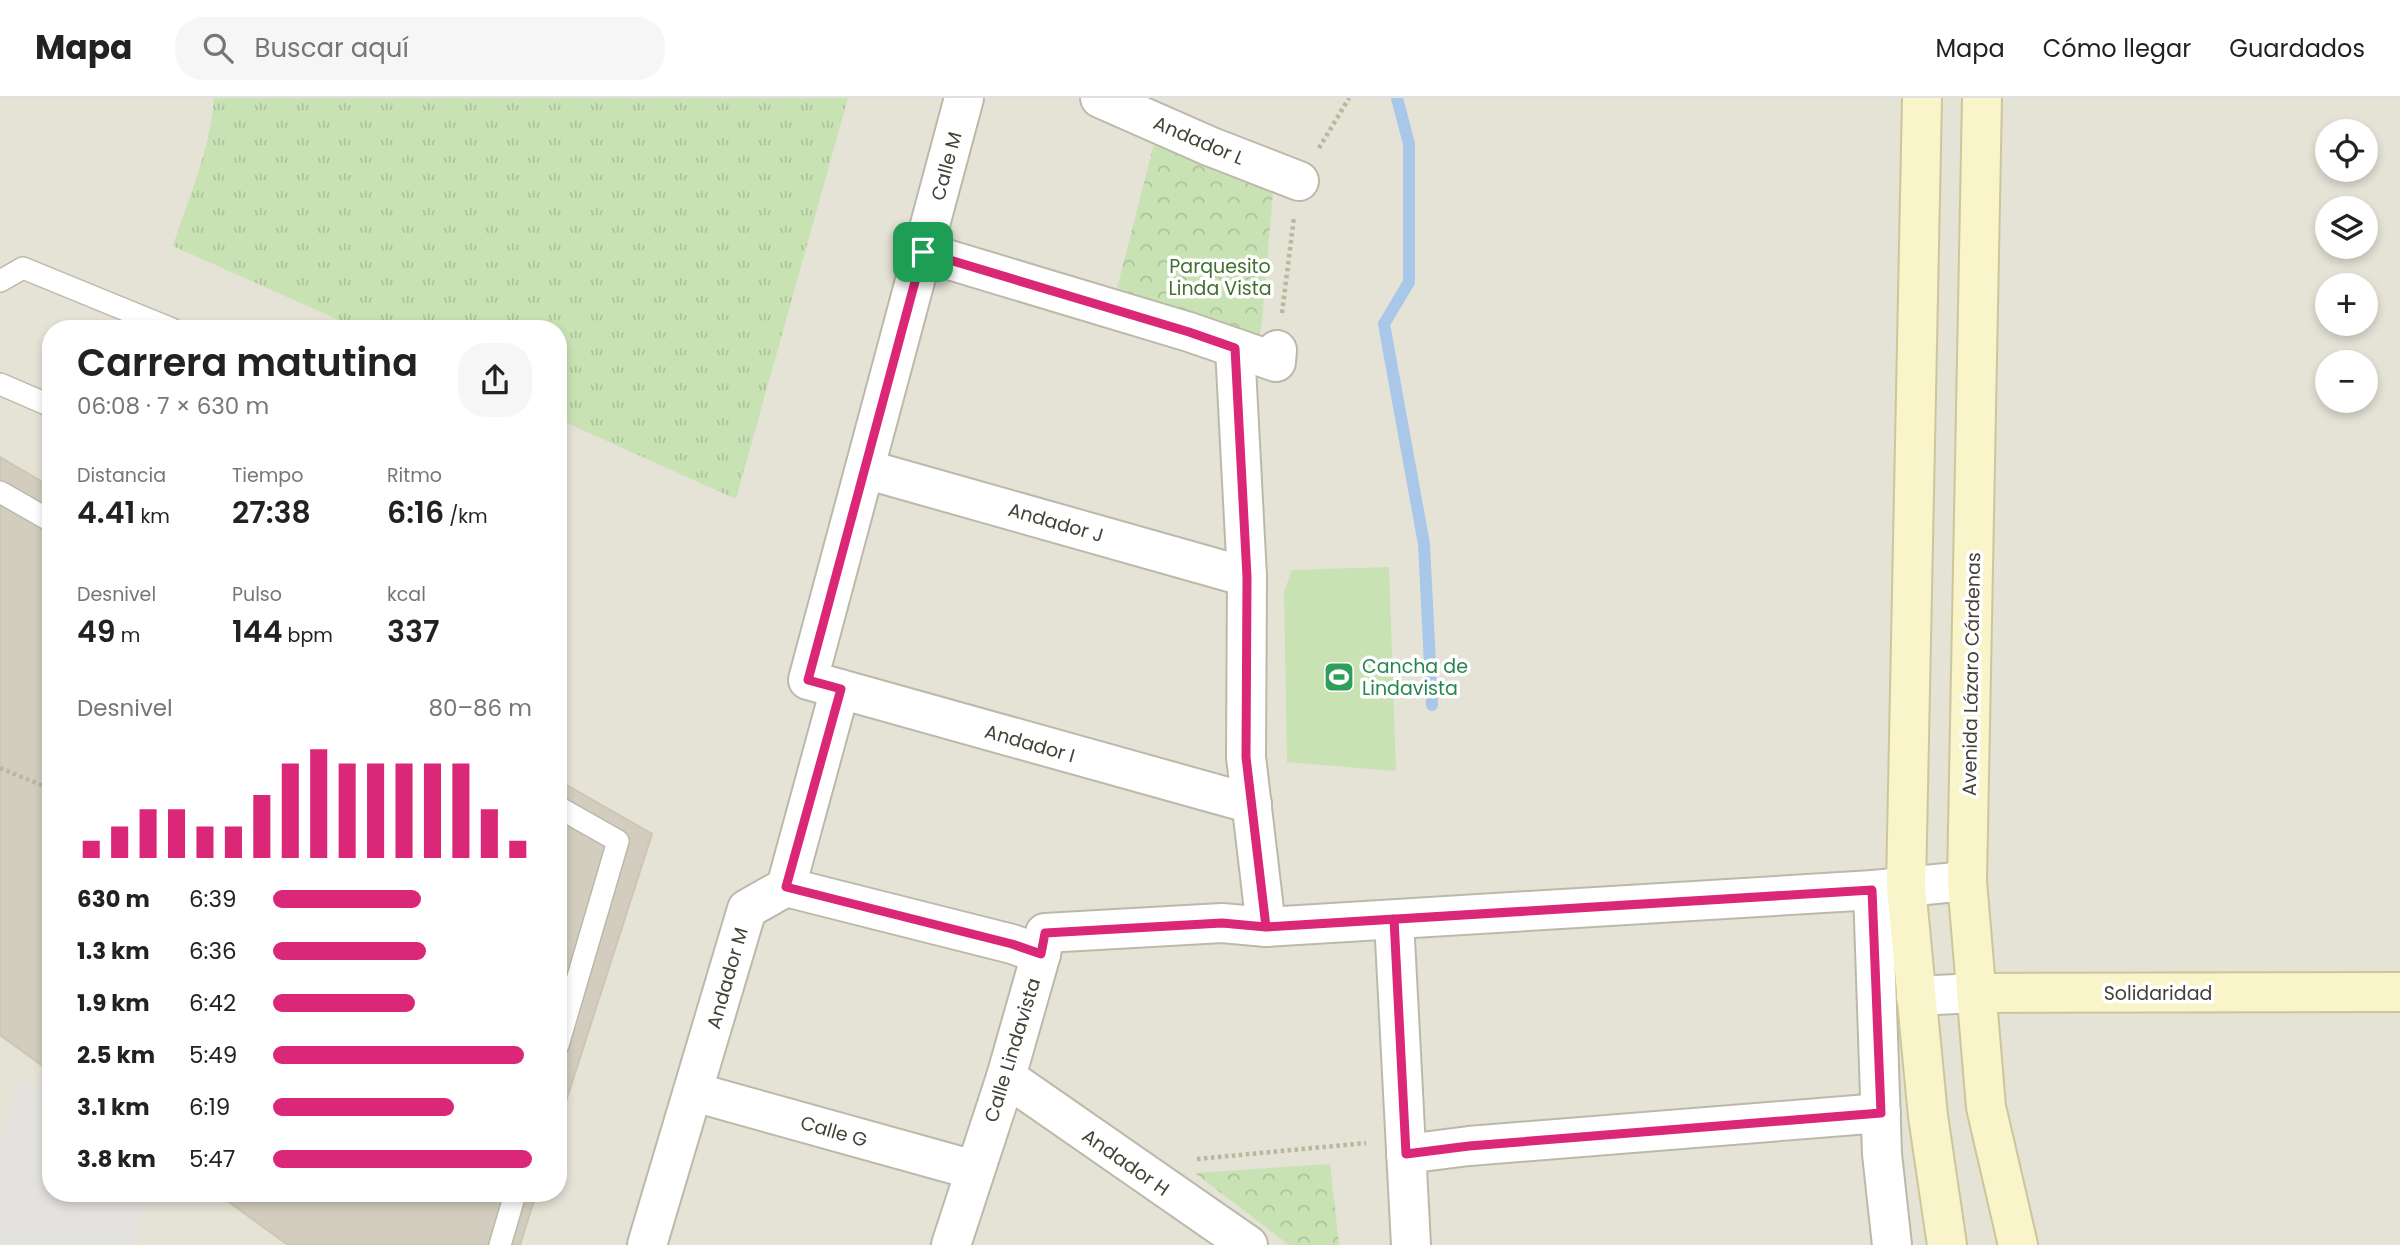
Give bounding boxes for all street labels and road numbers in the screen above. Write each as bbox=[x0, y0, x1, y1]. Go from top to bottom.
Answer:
street label: Andador L bbox=[1149, 109, 1248, 172]
street label: Calle M bbox=[924, 129, 969, 203]
street label: Andador J bbox=[1005, 496, 1107, 549]
street label: Avenida Lázaro Cárdenas bbox=[1956, 552, 1987, 796]
street label: Andador I bbox=[982, 718, 1078, 769]
street label: Andador M bbox=[700, 924, 755, 1032]
street label: Calle Lindavista bbox=[978, 975, 1047, 1126]
street label: Solidaridad bbox=[2104, 980, 2212, 1007]
street label: Calle G bbox=[797, 1109, 871, 1154]
street label: Andador H bbox=[1077, 1122, 1175, 1202]

